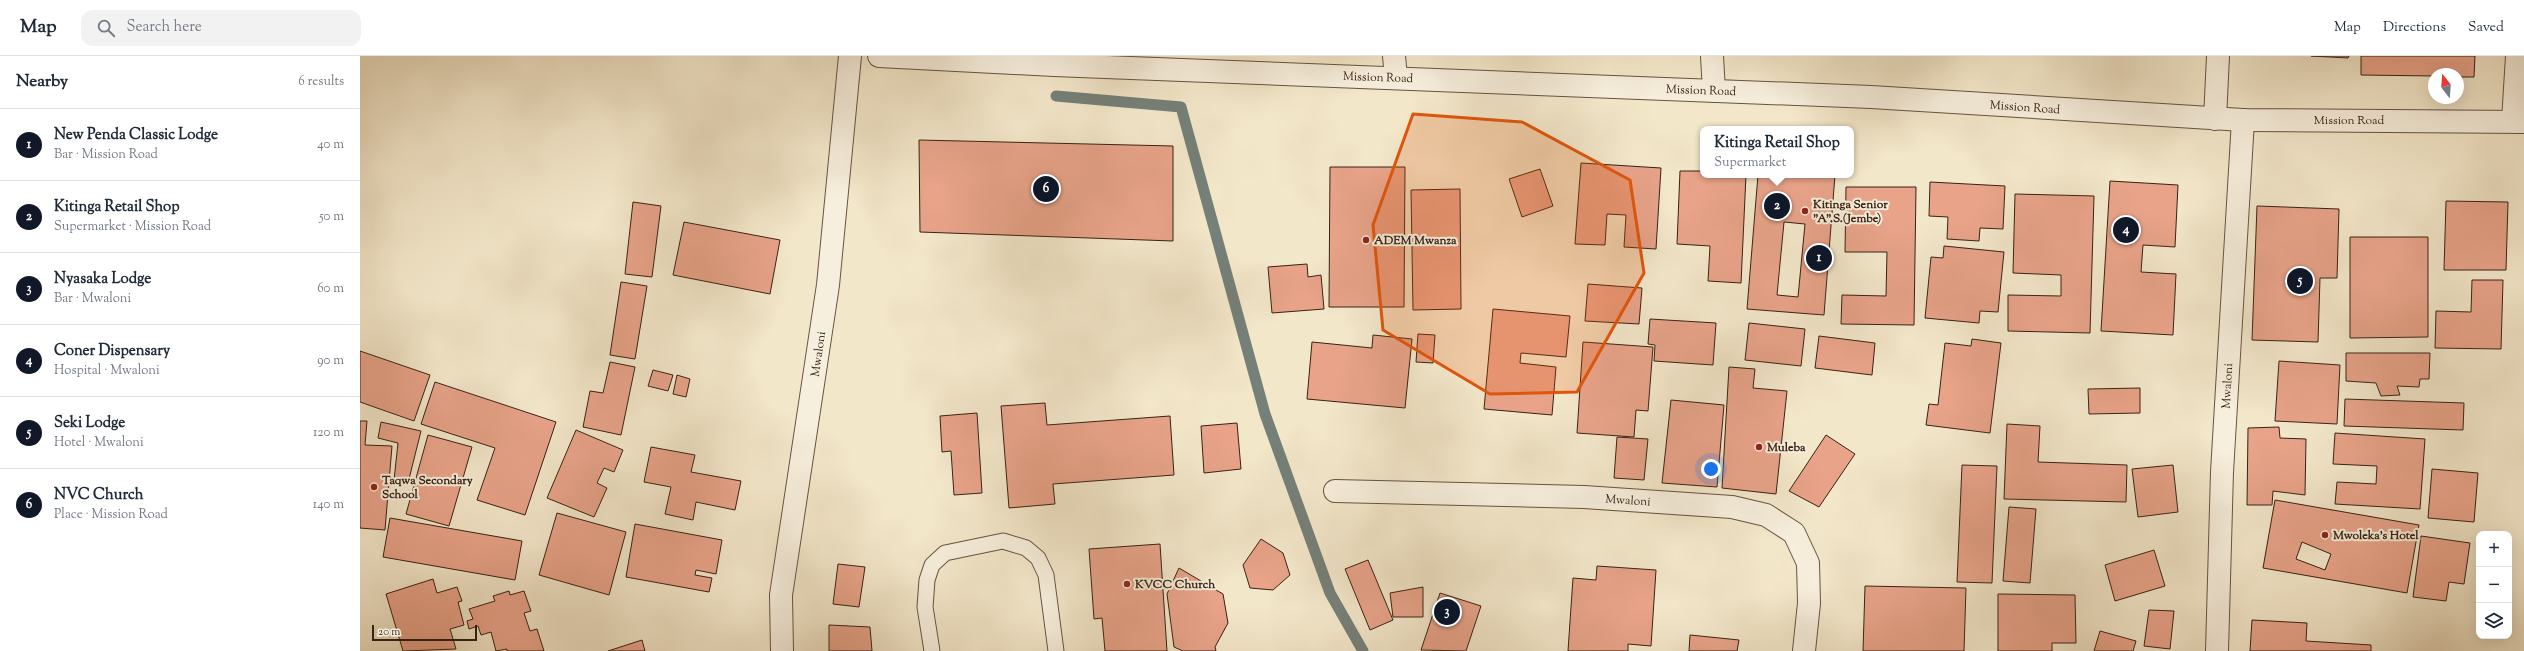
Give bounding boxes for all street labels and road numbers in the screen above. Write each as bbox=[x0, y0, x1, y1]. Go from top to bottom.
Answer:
street label: Mission Road bbox=[1342, 68, 1414, 88]
street label: Mission Road bbox=[1665, 81, 1737, 101]
street label: Mission Road bbox=[1989, 97, 2061, 119]
street label: Mission Road bbox=[2314, 112, 2384, 130]
street label: Mwaloni bbox=[807, 330, 831, 378]
street label: Mwaloni bbox=[2218, 362, 2238, 409]
street label: Mwaloni bbox=[1605, 490, 1652, 512]

